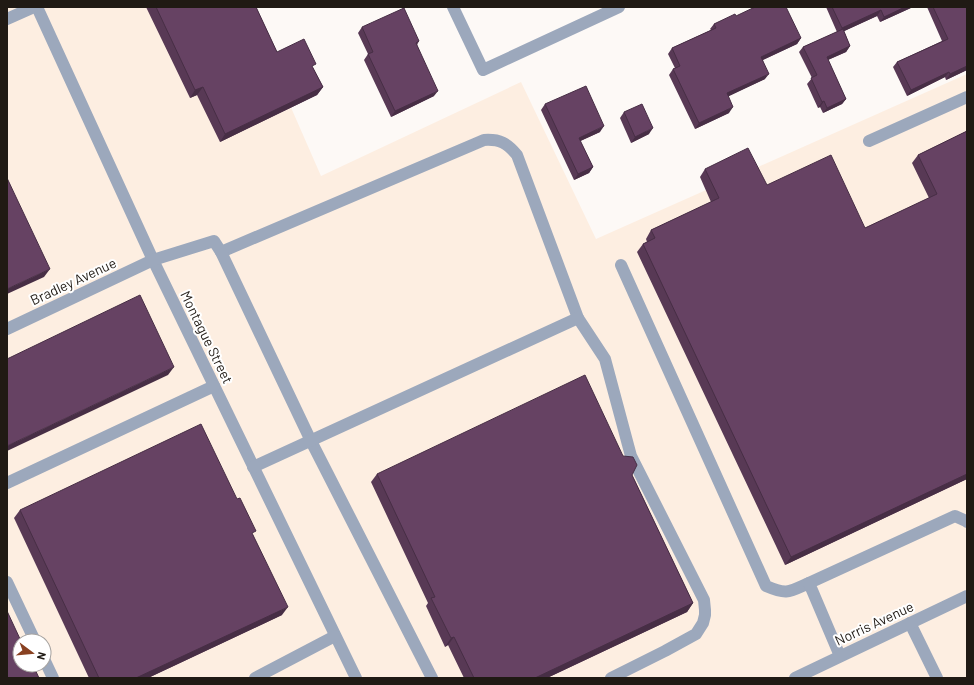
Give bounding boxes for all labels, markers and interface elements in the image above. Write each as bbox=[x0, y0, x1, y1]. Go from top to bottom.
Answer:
street label: Bradley Avenue bbox=[27, 254, 119, 308]
street label: Montague Street bbox=[177, 288, 237, 386]
street label: Norris Avenue bbox=[832, 597, 916, 649]
north arrow bbox=[12, 633, 52, 673]
text: N bbox=[35, 651, 49, 661]

